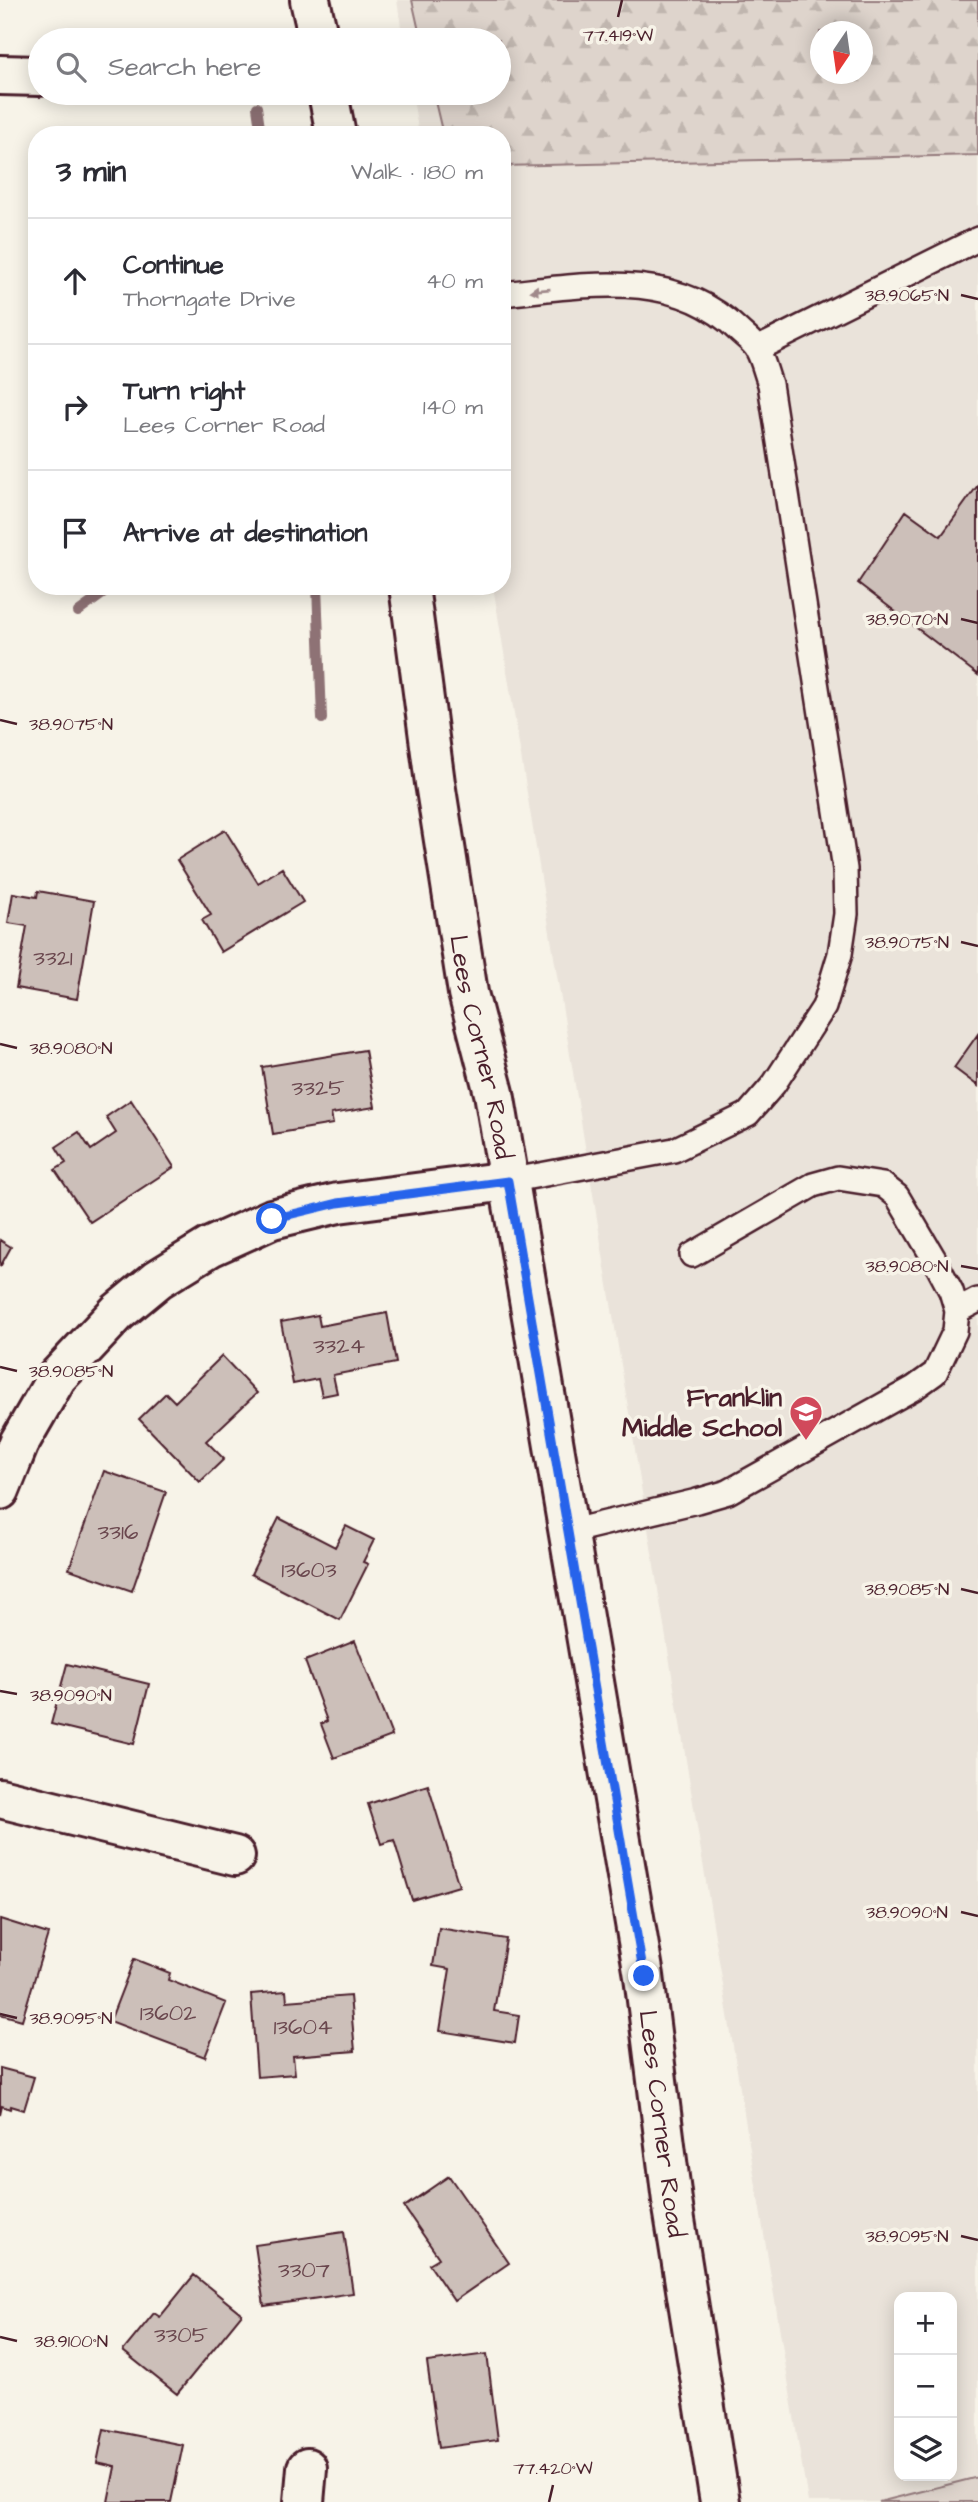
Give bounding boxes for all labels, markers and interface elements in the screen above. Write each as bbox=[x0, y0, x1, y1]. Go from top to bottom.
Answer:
north arrow bbox=[810, 21, 873, 84]
text: 77.419°W bbox=[583, 23, 653, 48]
search box bbox=[28, 28, 511, 105]
icon: search bbox=[52, 48, 90, 86]
text: Search here bbox=[108, 49, 261, 85]
text: 3 min bbox=[56, 151, 126, 193]
text: Walk · 180 m bbox=[351, 156, 483, 188]
text: Continue bbox=[123, 247, 224, 283]
icon: ahead bbox=[56, 262, 94, 300]
text: 40 m bbox=[426, 265, 483, 297]
text: Thorngate Drive bbox=[123, 283, 296, 315]
text: 38.9065°N bbox=[865, 283, 949, 308]
one-way arrow bbox=[529, 285, 551, 296]
text: Turn right bbox=[123, 373, 245, 409]
icon: right bbox=[56, 388, 94, 426]
text: 140 m bbox=[423, 391, 483, 423]
text: Lees Corner Road bbox=[123, 409, 325, 441]
icon: arrive bbox=[56, 514, 94, 552]
text: Arrive at destination bbox=[123, 515, 368, 551]
text: 38.9070°N bbox=[866, 607, 948, 632]
text: 38.9075°N bbox=[29, 712, 113, 737]
text: 38.9075°N bbox=[865, 930, 949, 955]
street label: Lees Corner Road bbox=[440, 932, 522, 1162]
house number: 3321 bbox=[33, 942, 73, 974]
text: 38.9080°N bbox=[29, 1036, 113, 1061]
house number: 3325 bbox=[292, 1072, 344, 1104]
route start bbox=[256, 1203, 287, 1234]
text: 38.9080°N bbox=[865, 1254, 949, 1279]
house number: 3324 bbox=[313, 1330, 365, 1362]
text: 38.9085°N bbox=[29, 1359, 113, 1384]
place label: Franklin Middle School bbox=[622, 1380, 782, 1446]
school or university icon: Franklin Middle School bbox=[787, 1393, 825, 1442]
house number: 3316 bbox=[98, 1516, 138, 1548]
house number: 13603 bbox=[281, 1554, 337, 1586]
text: 38.9085°N bbox=[865, 1577, 949, 1602]
text: 38.9090°N bbox=[30, 1683, 112, 1708]
text: 38.9090°N bbox=[866, 1900, 948, 1925]
route end bbox=[628, 1960, 659, 1991]
house number: 13602 bbox=[140, 1997, 196, 2029]
text: 38.9095°N bbox=[29, 2006, 113, 2031]
street label: Lees Corner Road bbox=[629, 2008, 695, 2240]
house number: 13604 bbox=[273, 2011, 333, 2043]
text: 38.9095°N bbox=[865, 2224, 949, 2249]
house number: 3307 bbox=[278, 2254, 330, 2286]
map controls bbox=[894, 2292, 957, 2481]
button: + bbox=[894, 2292, 957, 2355]
house number: 3305 bbox=[154, 2319, 208, 2351]
text: 38.9100°N bbox=[34, 2329, 108, 2354]
button: − bbox=[894, 2355, 957, 2418]
button: layers bbox=[894, 2418, 957, 2481]
text: 77.420°W bbox=[513, 2456, 593, 2481]

